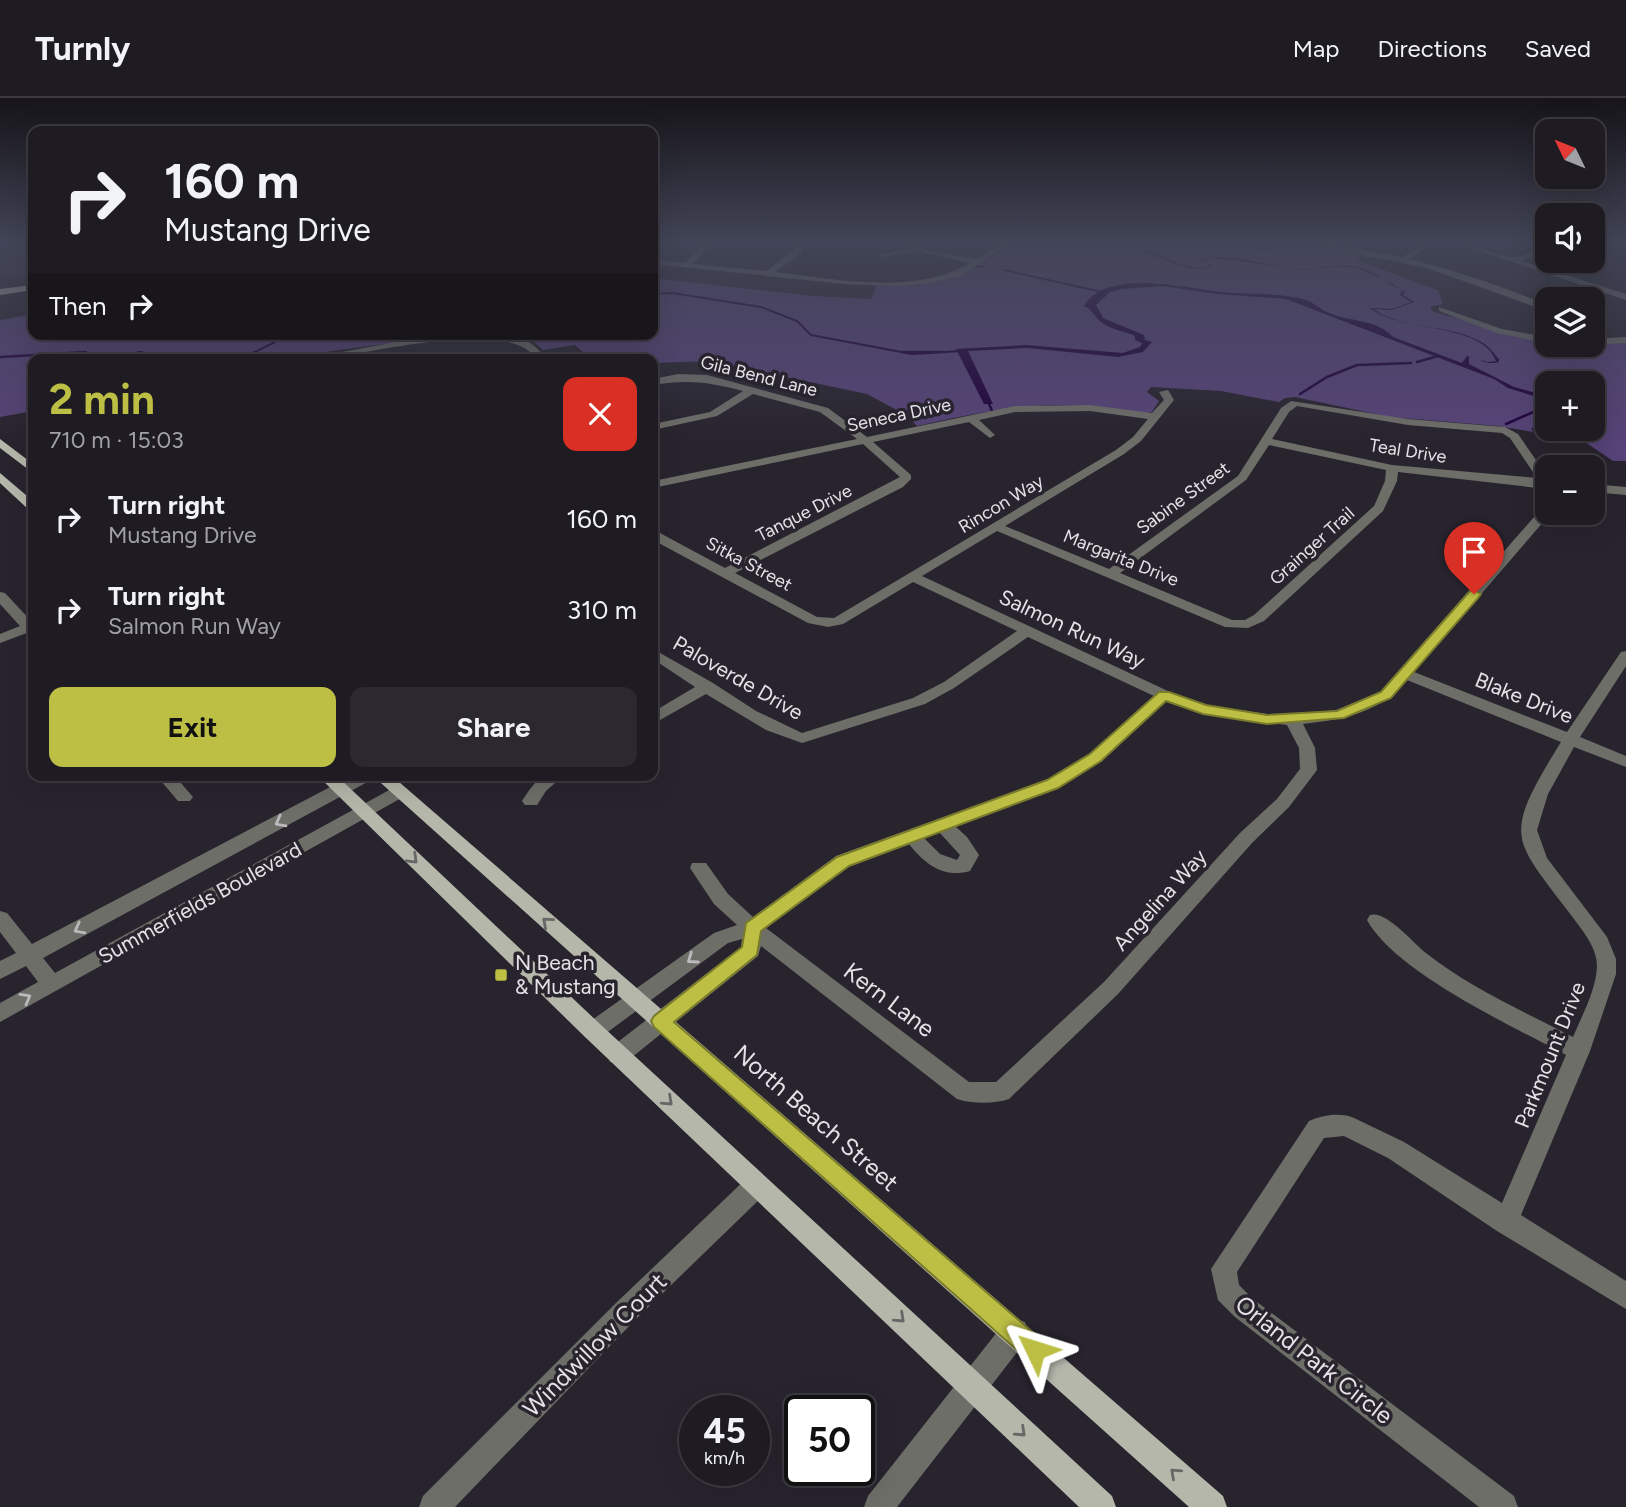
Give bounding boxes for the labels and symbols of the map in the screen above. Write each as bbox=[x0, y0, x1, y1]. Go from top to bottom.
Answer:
north arrow bbox=[1535, 119, 1605, 189]
street label: Gila Bend Lane bbox=[698, 351, 820, 401]
street label: Seneca Drive bbox=[845, 393, 953, 437]
street label: Teal Drive bbox=[1368, 434, 1448, 468]
street label: Sabine Street bbox=[1132, 457, 1234, 539]
street label: Rincon Way bbox=[955, 470, 1048, 538]
street label: Tanque Drive bbox=[752, 479, 856, 547]
street label: Grainger Trail bbox=[1265, 502, 1359, 590]
pin bbox=[1444, 522, 1504, 594]
street label: Margarita Drive bbox=[1060, 525, 1182, 591]
street label: Sitka Street bbox=[702, 532, 796, 596]
street label: Salmon Run Way bbox=[995, 584, 1149, 673]
street label: Paloverde Drive bbox=[669, 630, 808, 725]
street label: Blake Drive bbox=[1472, 667, 1577, 728]
one-way arrow bbox=[274, 813, 287, 827]
street label: Summerfields Boulevard bbox=[94, 836, 306, 969]
street label: Angelina Way bbox=[1108, 844, 1212, 955]
one-way arrow bbox=[405, 851, 418, 864]
one-way arrow bbox=[542, 918, 555, 930]
one-way arrow bbox=[74, 920, 86, 934]
place label: N Beach & Mustang bbox=[515, 950, 616, 999]
one-way arrow bbox=[687, 951, 700, 963]
street label: Kern Lane bbox=[838, 956, 940, 1043]
marker: N Beach & Mustang bbox=[493, 967, 509, 983]
street label: Parkmount Drive bbox=[1509, 978, 1590, 1131]
one-way arrow bbox=[19, 993, 31, 1007]
street label: North Beach Street bbox=[728, 1038, 905, 1197]
one-way arrow bbox=[660, 1093, 673, 1106]
street label: Windwillow Court bbox=[517, 1267, 672, 1422]
street label: Orland Park Circle bbox=[1230, 1289, 1399, 1430]
one-way arrow bbox=[892, 1310, 905, 1323]
position arrow bbox=[998, 1313, 1072, 1387]
speed limit sign: 50 bbox=[784, 1395, 875, 1486]
one-way arrow bbox=[1013, 1424, 1026, 1436]
one-way arrow bbox=[1170, 1469, 1183, 1482]

